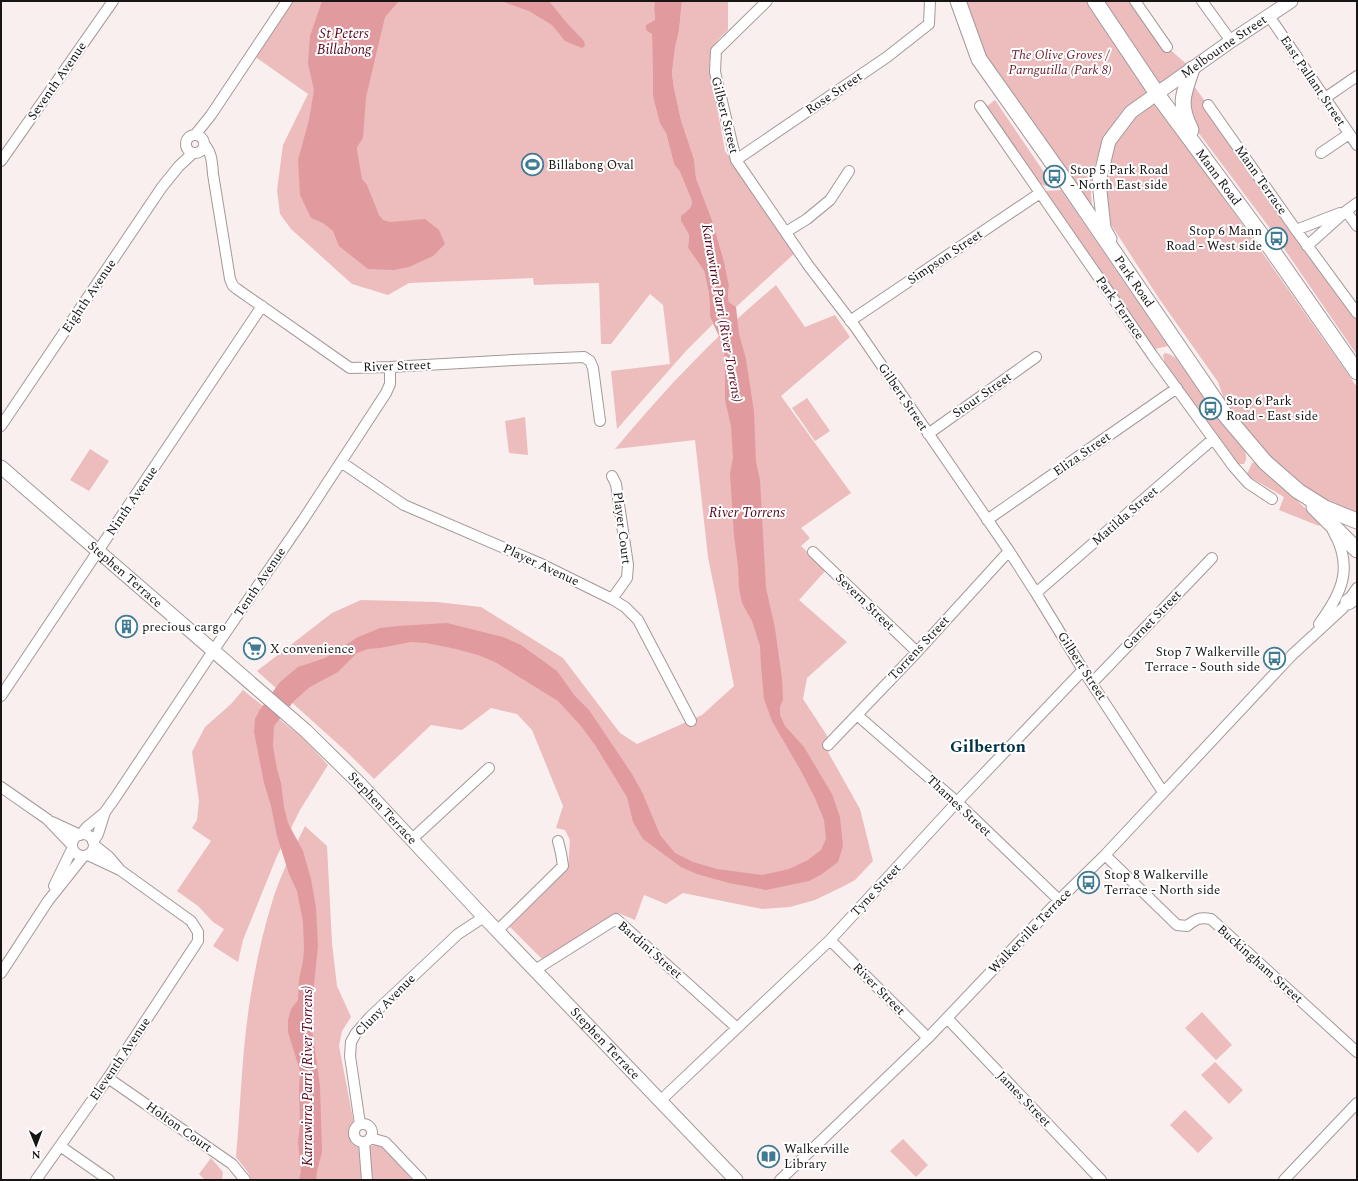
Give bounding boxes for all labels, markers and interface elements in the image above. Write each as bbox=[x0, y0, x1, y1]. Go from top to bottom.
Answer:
street label: Melbourne Street bbox=[1177, 10, 1271, 84]
water label: St Peters Billabong bbox=[317, 23, 372, 60]
street label: East Pallant Street bbox=[1275, 31, 1351, 131]
street label: Seventh Avenue bbox=[22, 38, 92, 124]
park label: The Olive Groves / Parngutilla (Park 8) bbox=[1008, 45, 1112, 80]
street label: Rose Street bbox=[802, 66, 867, 119]
street label: Gilbert Street bbox=[706, 74, 744, 156]
street label: Mann Terrace bbox=[1230, 141, 1292, 219]
street label: Mann Road bbox=[1190, 144, 1246, 210]
sports icon: Billabong Oval bbox=[520, 152, 546, 178]
place label: Billabong Oval bbox=[548, 155, 634, 175]
place label: Stop 5 Park Road - North East side bbox=[1070, 160, 1168, 195]
bus stop icon: Stop 5 Park Road - North East side bbox=[1041, 164, 1067, 190]
place label: Stop 6 Mann Road - West side bbox=[1166, 221, 1262, 256]
water label: Karrawirra Parri (River Torrens) bbox=[696, 222, 748, 404]
street label: Simpson Street bbox=[903, 224, 987, 290]
bus stop icon: Stop 6 Mann Road - West side bbox=[1264, 225, 1290, 251]
street label: Park Road bbox=[1109, 251, 1159, 312]
street label: Eighth Avenue bbox=[57, 255, 121, 337]
street label: Park Terrace bbox=[1091, 272, 1149, 344]
street label: River Street bbox=[363, 355, 432, 377]
street label: Gilbert Street bbox=[873, 359, 933, 436]
street label: Stour Street bbox=[948, 367, 1016, 423]
place label: Stop 6 Park Road - East side bbox=[1226, 391, 1318, 426]
bus stop icon: Stop 6 Park Road - East side bbox=[1198, 395, 1224, 421]
street label: Eliza Street bbox=[1049, 427, 1115, 481]
street label: Ninth Avenue bbox=[101, 462, 163, 540]
street label: Matilda Street bbox=[1087, 481, 1163, 551]
street label: Player Court bbox=[608, 491, 636, 566]
water label: River Torrens bbox=[709, 502, 785, 523]
street label: Stephen Terrace bbox=[83, 536, 167, 613]
street label: Player Avenue bbox=[499, 539, 583, 591]
street label: Tenth Avenue bbox=[229, 543, 291, 621]
street label: Severn Street bbox=[831, 568, 900, 636]
street label: Garnet Street bbox=[1118, 585, 1186, 655]
street label: Torrens Street bbox=[884, 611, 955, 685]
building icon: precious cargo bbox=[113, 614, 139, 640]
place label: precious cargo bbox=[142, 617, 226, 637]
street label: Gilbert Street bbox=[1052, 628, 1112, 705]
supermarket icon: X convenience bbox=[242, 636, 268, 662]
place label: X convenience bbox=[270, 639, 354, 659]
place label: Stop 7 Walkerville Terrace - South side bbox=[1145, 642, 1260, 677]
bus stop icon: Stop 7 Walkerville Terrace - South side bbox=[1262, 646, 1288, 672]
district label: Gilberton bbox=[950, 734, 1027, 760]
street label: Stephen Terrace bbox=[343, 767, 422, 849]
street label: Thames Street bbox=[922, 770, 996, 842]
street label: Tyne Street bbox=[846, 859, 906, 921]
place label: Stop 8 Walkerville Terrace - North side bbox=[1104, 865, 1220, 900]
bus stop icon: Stop 8 Walkerville Terrace - North side bbox=[1076, 869, 1102, 895]
street label: Walkerville Terrace bbox=[984, 884, 1076, 978]
street label: Bardini Street bbox=[613, 916, 687, 984]
street label: Buckingham Street bbox=[1212, 920, 1308, 1008]
street label: River Street bbox=[848, 958, 910, 1020]
street label: Cluny Avenue bbox=[350, 969, 420, 1041]
water label: Karrawirra Parri (River Torrens) bbox=[297, 986, 318, 1166]
street label: Stephen Terrace bbox=[565, 1003, 645, 1084]
street label: Eleventh Avenue bbox=[85, 1013, 155, 1105]
street label: James Street bbox=[992, 1066, 1056, 1132]
street label: Holton Court bbox=[142, 1097, 217, 1158]
north arrow bbox=[16, 1125, 56, 1165]
place label: Walkerville Library bbox=[784, 1139, 849, 1174]
library icon: Walkerville Library bbox=[755, 1143, 781, 1169]
text: N bbox=[32, 1146, 41, 1163]

